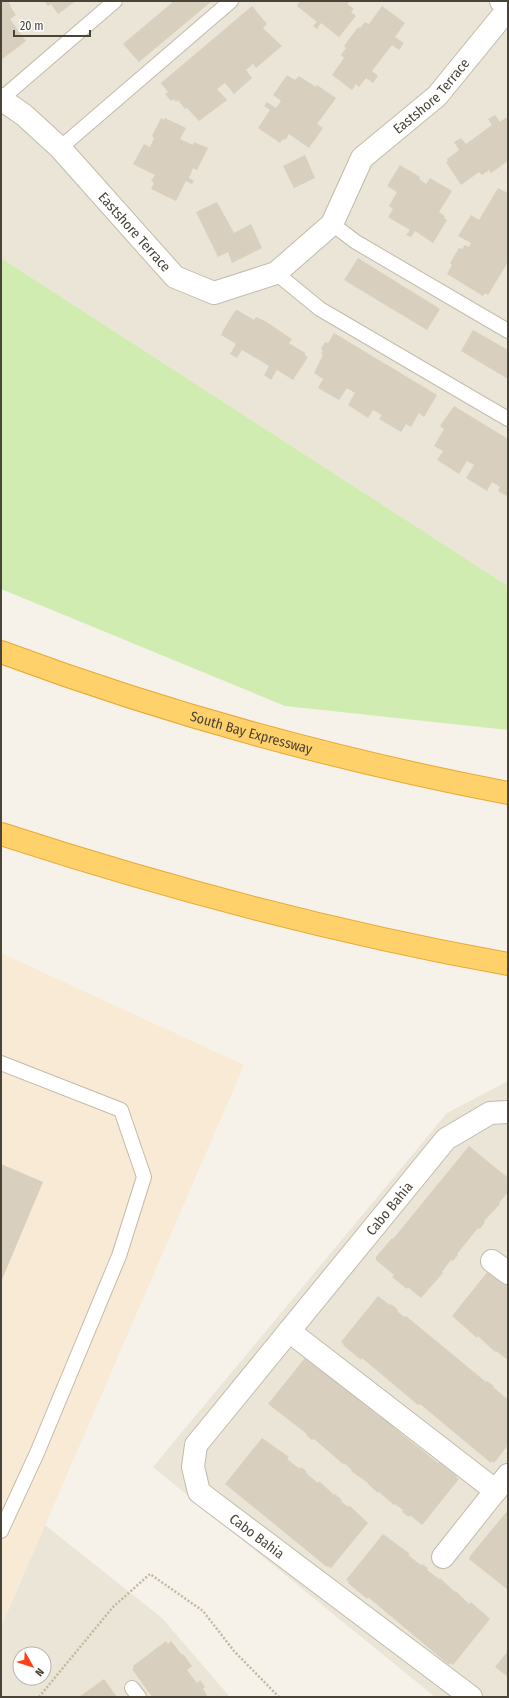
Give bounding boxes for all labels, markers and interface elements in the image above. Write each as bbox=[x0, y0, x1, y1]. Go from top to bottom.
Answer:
scale bar bbox=[14, 12, 90, 38]
text: 20 m bbox=[20, 19, 44, 33]
street label: Eastshore Terrace bbox=[390, 55, 473, 138]
street label: Eastshore Terrace bbox=[94, 189, 174, 275]
street label: South Bay Expressway bbox=[188, 708, 315, 758]
street label: Cabo Bahia bbox=[363, 1178, 417, 1239]
street label: Cabo Bahia bbox=[226, 1510, 288, 1563]
north arrow bbox=[12, 1646, 52, 1686]
text: N bbox=[32, 1665, 47, 1679]

